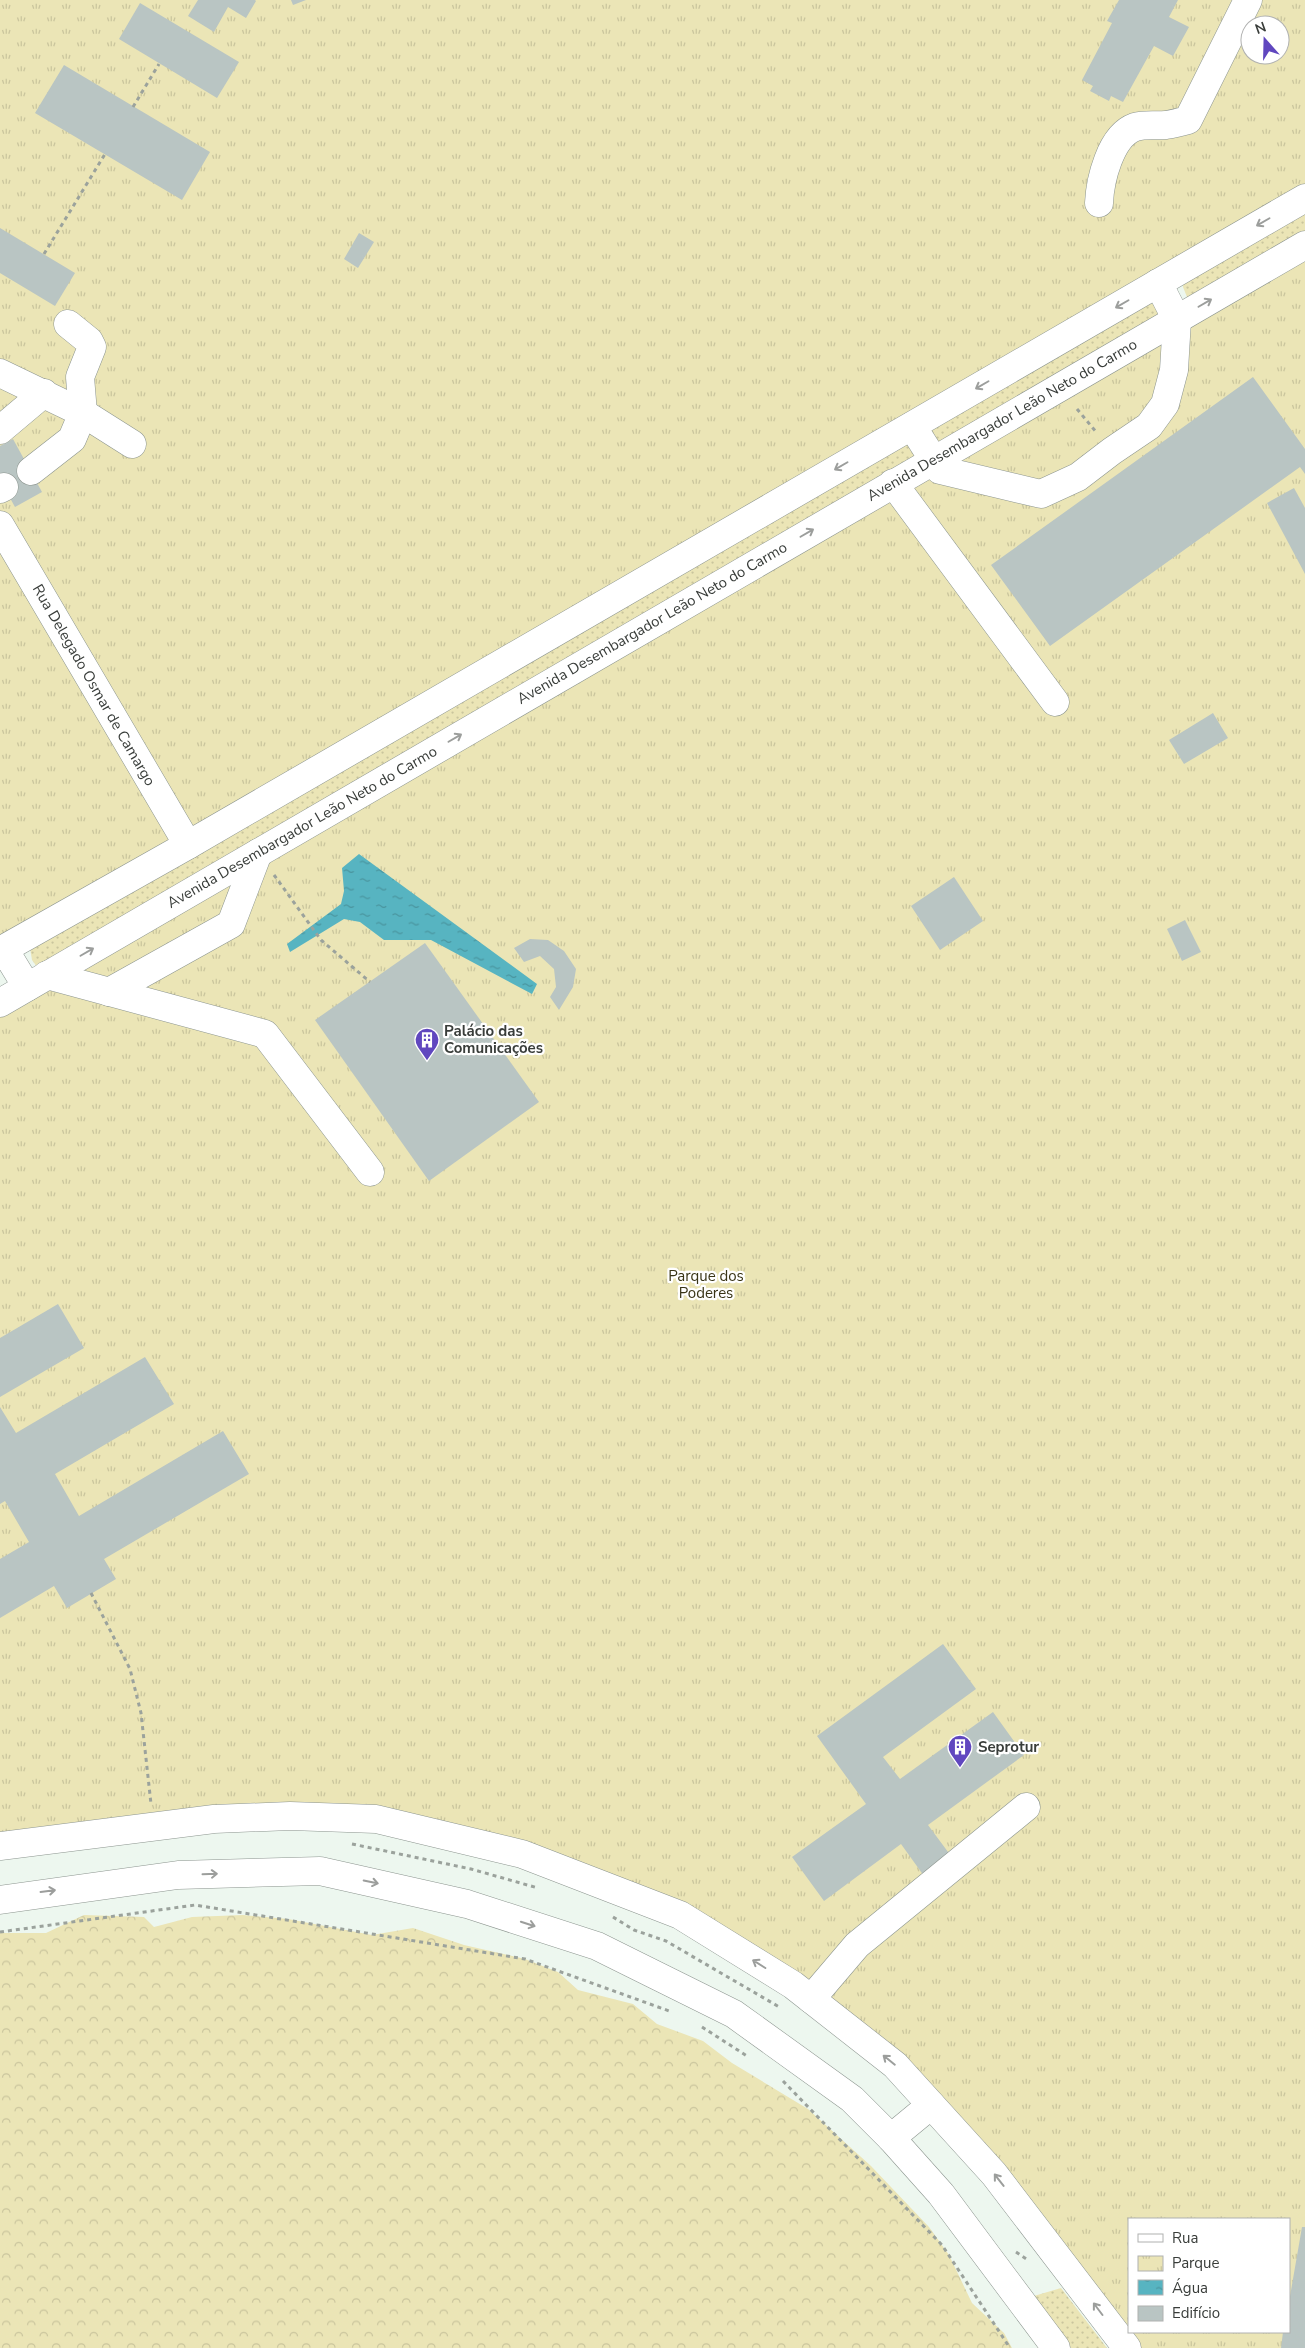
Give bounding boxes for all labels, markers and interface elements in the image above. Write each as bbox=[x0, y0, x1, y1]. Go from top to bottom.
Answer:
north arrow bbox=[1240, 15, 1290, 65]
text: N bbox=[1253, 18, 1269, 39]
one-way arrow bbox=[1256, 218, 1270, 228]
one-way arrow bbox=[1198, 298, 1213, 308]
one-way arrow bbox=[1116, 299, 1130, 309]
street label: Avenida Desembargador Leão Neto do Carmo bbox=[863, 334, 1141, 506]
one-way arrow bbox=[974, 380, 989, 390]
one-way arrow bbox=[834, 462, 849, 472]
one-way arrow bbox=[799, 528, 814, 538]
street label: Avenida Desembargador Leão Neto do Carmo bbox=[513, 537, 791, 709]
street label: Rua Delegado Osmar de Camargo bbox=[28, 581, 160, 789]
one-way arrow bbox=[447, 733, 461, 743]
street label: Avenida Desembargador Leão Neto do Carmo bbox=[163, 741, 441, 913]
one-way arrow bbox=[80, 946, 94, 956]
place label: Palácio das Comunicações bbox=[444, 1021, 543, 1058]
building icon: Palácio das Comunicações bbox=[414, 1027, 440, 1061]
park label: Parque dos Poderes bbox=[668, 1266, 744, 1303]
building icon: Seprotur bbox=[947, 1734, 973, 1768]
place label: Seprotur bbox=[978, 1737, 1039, 1757]
one-way arrow bbox=[201, 1870, 217, 1879]
one-way arrow bbox=[362, 1878, 378, 1888]
one-way arrow bbox=[40, 1886, 56, 1896]
one-way arrow bbox=[519, 1919, 535, 1929]
one-way arrow bbox=[752, 1958, 766, 1968]
one-way arrow bbox=[883, 2055, 896, 2066]
one-way arrow bbox=[994, 2173, 1004, 2187]
legend bbox=[1128, 2218, 1290, 2333]
text: Rua bbox=[1172, 2228, 1198, 2248]
text: Parque bbox=[1172, 2253, 1220, 2273]
text: Água bbox=[1172, 2278, 1208, 2298]
one-way arrow bbox=[1093, 2302, 1103, 2316]
text: Edifício bbox=[1172, 2303, 1220, 2323]

